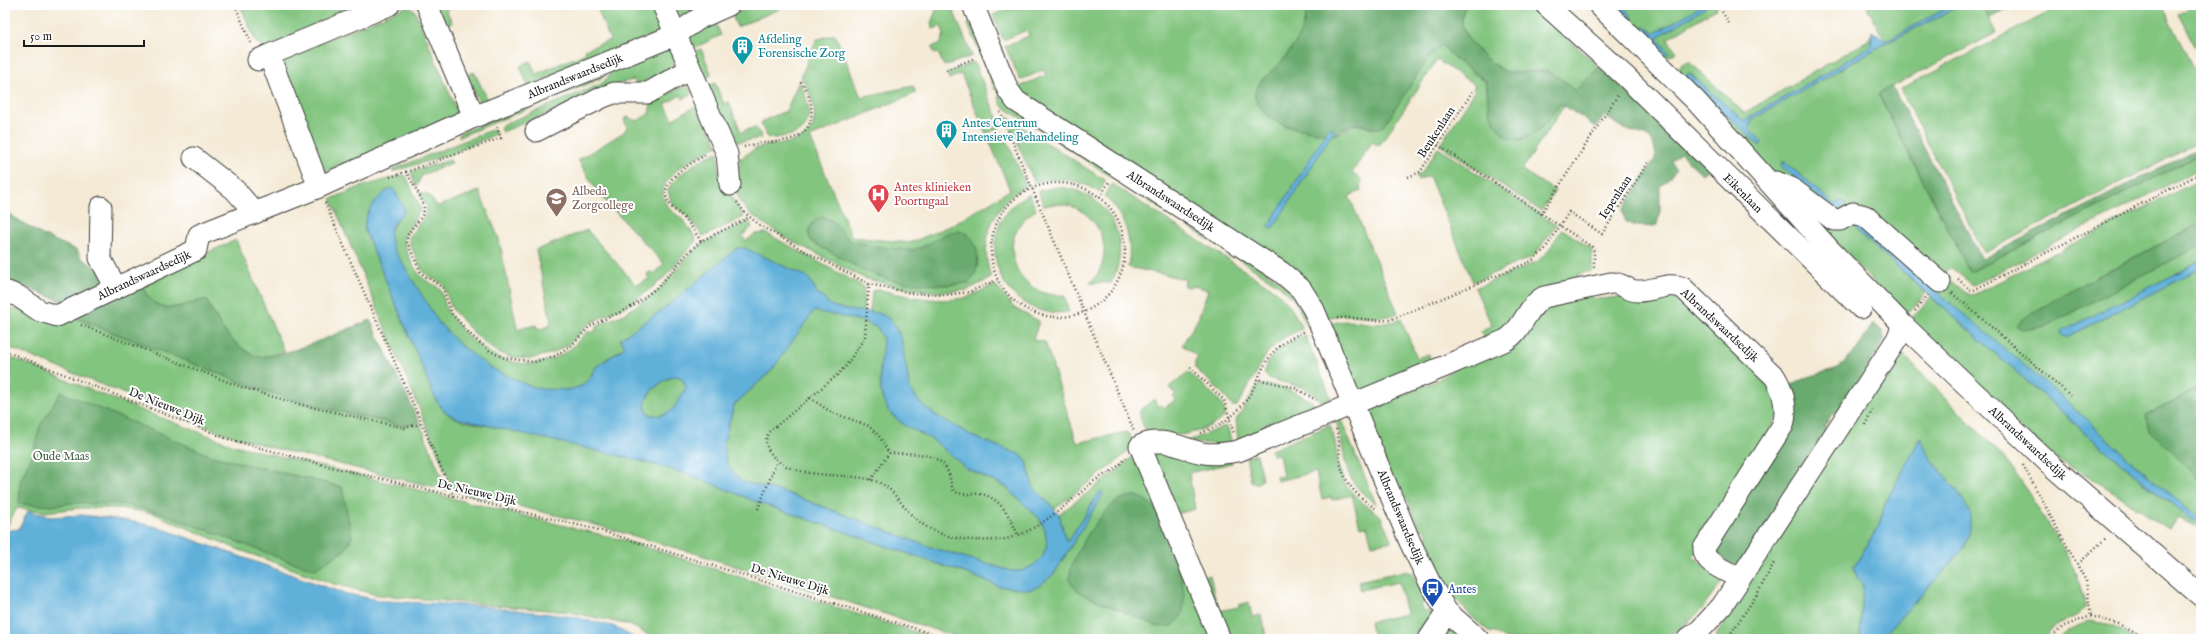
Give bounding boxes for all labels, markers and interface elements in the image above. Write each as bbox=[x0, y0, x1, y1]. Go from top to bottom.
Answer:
scale bar bbox=[24, 22, 144, 48]
text: 50 m bbox=[30, 29, 52, 44]
place label: Afdeling Forensische Zorg bbox=[757, 32, 846, 61]
building icon: Afdeling Forensische Zorg bbox=[729, 33, 755, 66]
street label: Albrandswaardsedijk bbox=[524, 50, 626, 103]
street label: Beukenlaan bbox=[1414, 103, 1459, 161]
place label: Antes Centrum Intensieve Behandeling bbox=[961, 116, 1079, 145]
building icon: Antes Centrum Intensieve Behandeling bbox=[933, 117, 959, 150]
street label: Albrandswaardsedijk bbox=[1123, 167, 1218, 236]
street label: Eikenlaan bbox=[1720, 170, 1766, 217]
street label: Iepenlaan bbox=[1596, 172, 1636, 222]
place label: Antes klinieken Poortugaal bbox=[893, 180, 972, 209]
hospital icon: Antes klinieken Poortugaal bbox=[865, 181, 891, 214]
place label: Albeda Zorgcollege bbox=[571, 184, 634, 213]
school or university icon: Albeda Zorgcollege bbox=[544, 185, 570, 218]
street label: Albrandswaardsedijk bbox=[94, 247, 194, 304]
street label: Albrandswaardsedijk bbox=[1677, 284, 1762, 366]
street label: De Nieuwe Dijk bbox=[126, 384, 208, 429]
street label: Albrandswaardsedijk bbox=[1985, 402, 2070, 484]
park label: Oude Maas bbox=[33, 449, 89, 464]
street label: Albrandswaardsedijk bbox=[1373, 466, 1428, 568]
street label: De Nieuwe Dijk bbox=[436, 476, 519, 509]
street label: De Nieuwe Dijk bbox=[749, 560, 831, 599]
bus stop icon: Antes bbox=[1419, 576, 1445, 609]
place label: Antes bbox=[1447, 582, 1476, 597]

